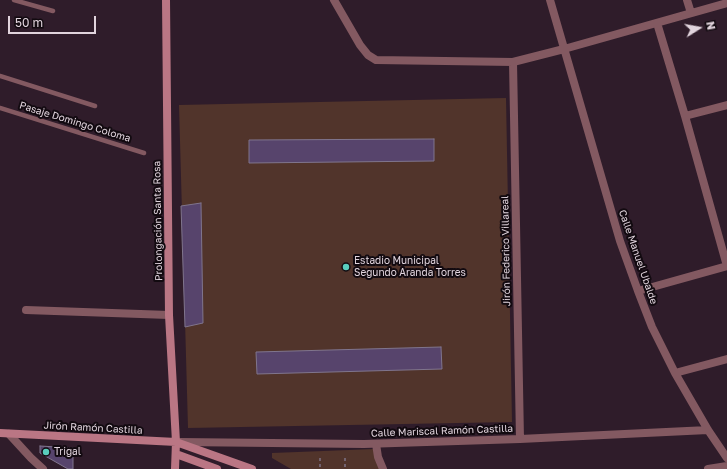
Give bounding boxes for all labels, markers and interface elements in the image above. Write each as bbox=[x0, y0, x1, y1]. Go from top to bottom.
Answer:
scale bar bbox=[10, 8, 98, 34]
north arrow bbox=[679, 8, 719, 48]
text: 50 m bbox=[15, 15, 43, 30]
text: N bbox=[704, 20, 718, 31]
street label: Pasaje Domingo Coloma bbox=[18, 99, 132, 145]
street label: Prolongación Santa Rosa bbox=[151, 161, 165, 281]
street label: Jirón Federico Villareal bbox=[499, 196, 513, 306]
street label: Calle Manuel Ubalde bbox=[616, 208, 660, 306]
place label: Estadio Municipal Segundo Aranda Torres bbox=[354, 255, 466, 278]
marker: Estadio Municipal Segundo Aranda Torres bbox=[341, 262, 351, 272]
street label: Jirón Ramón Castilla bbox=[43, 419, 143, 437]
street label: Calle Mariscal Ramón Castilla bbox=[371, 423, 513, 439]
place label: Trigal bbox=[54, 446, 81, 458]
marker: Trigal bbox=[41, 447, 51, 457]

